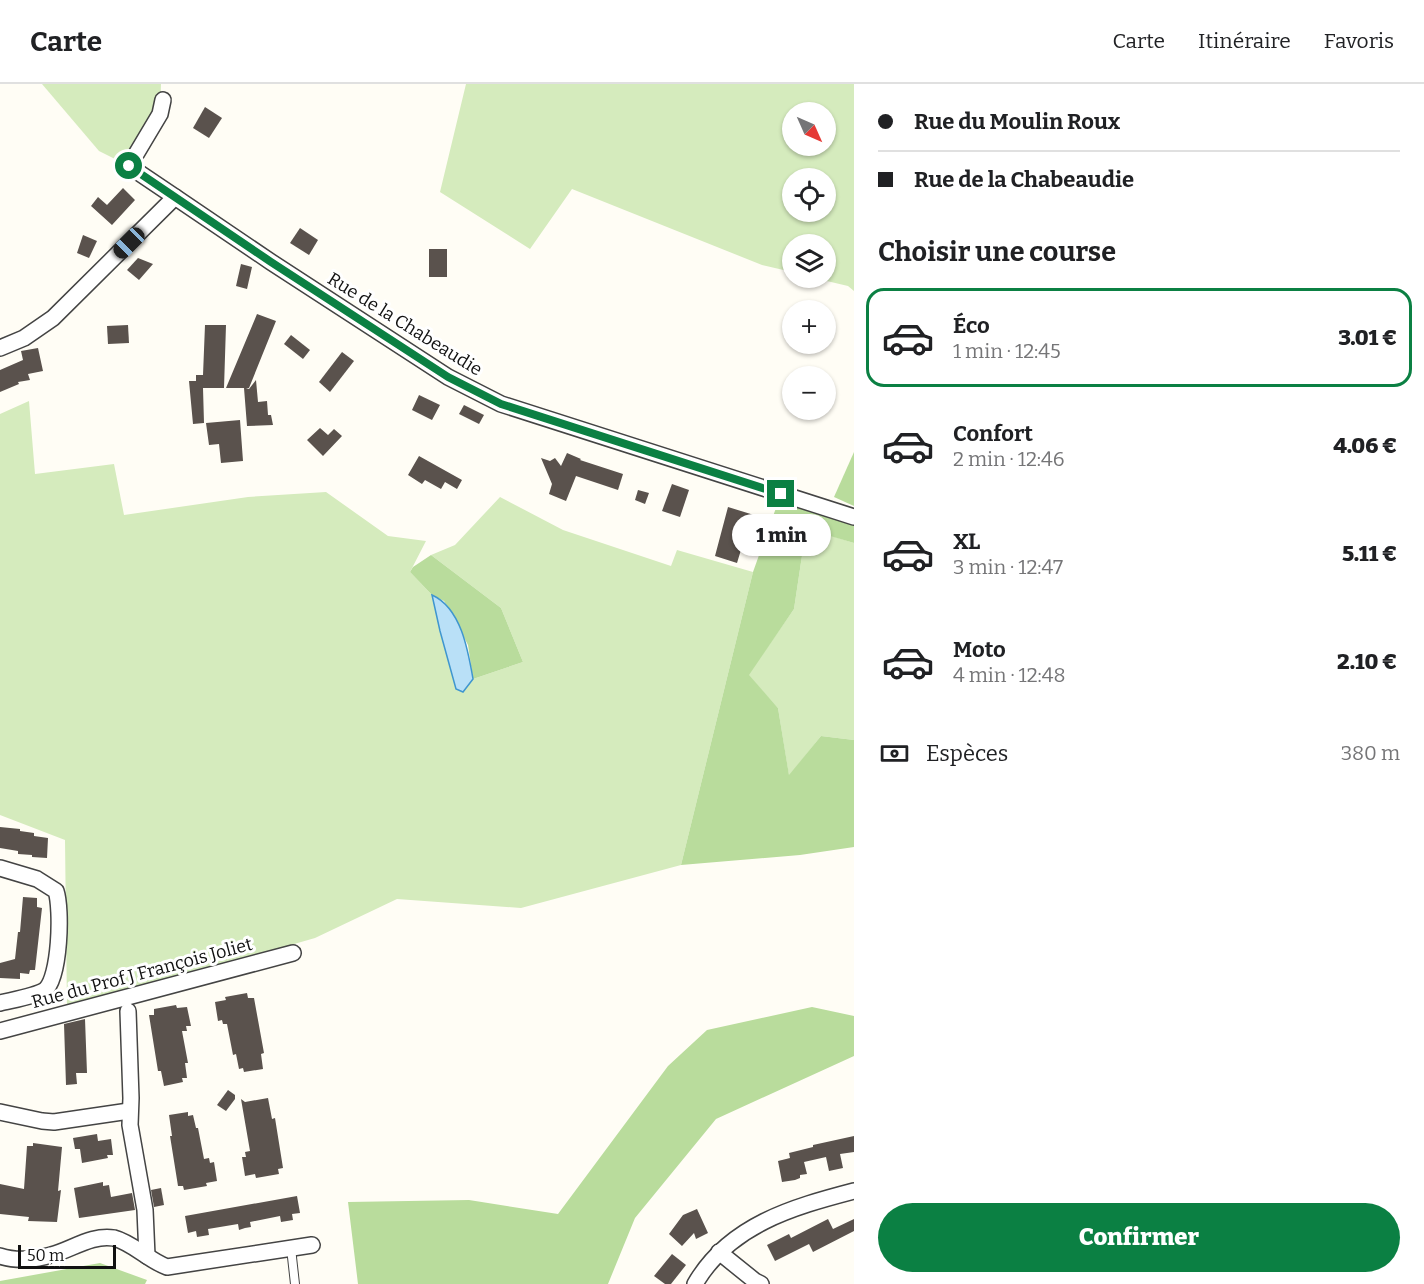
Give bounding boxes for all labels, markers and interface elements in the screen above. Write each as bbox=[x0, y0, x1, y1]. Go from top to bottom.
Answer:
text: Carte bbox=[30, 25, 102, 58]
text: Carte bbox=[1112, 28, 1165, 54]
text: Itinéraire bbox=[1198, 28, 1291, 54]
text: Favoris bbox=[1324, 28, 1394, 54]
north arrow bbox=[782, 102, 836, 156]
map controls bbox=[782, 102, 836, 420]
text: Rue du Moulin Roux bbox=[914, 108, 1120, 135]
route start bbox=[115, 152, 142, 179]
text: Rue de la Chabeaudie bbox=[914, 166, 1134, 193]
button: locate bbox=[782, 168, 836, 222]
car bbox=[110, 224, 148, 262]
button: layers bbox=[782, 234, 836, 288]
text: Choisir une course bbox=[878, 236, 1116, 268]
street label: Rue de la Chabeaudie bbox=[324, 268, 486, 380]
button: + bbox=[782, 300, 836, 354]
icon: car bbox=[881, 311, 935, 365]
text: Éco bbox=[953, 312, 990, 339]
text: 3.01 € bbox=[1338, 324, 1397, 351]
text: 1 min · 12:45 bbox=[953, 339, 1061, 363]
button: − bbox=[782, 366, 836, 420]
icon: car bbox=[881, 419, 935, 473]
text: Confort bbox=[953, 420, 1033, 447]
text: 4.06 € bbox=[1333, 432, 1397, 459]
text: 2 min · 12:46 bbox=[953, 447, 1064, 471]
route end bbox=[767, 480, 794, 507]
callout: 1 min bbox=[732, 515, 830, 557]
text: 1 min bbox=[756, 523, 807, 547]
icon: car bbox=[881, 527, 935, 581]
text: XL bbox=[953, 528, 980, 555]
text: 5.11 € bbox=[1342, 540, 1397, 567]
text: 3 min · 12:47 bbox=[953, 555, 1063, 579]
icon: car bbox=[881, 635, 935, 689]
text: Moto bbox=[953, 636, 1006, 663]
text: 2.10 € bbox=[1337, 648, 1397, 675]
text: 4 min · 12:48 bbox=[953, 663, 1066, 687]
icon: cash bbox=[878, 737, 911, 770]
text: Espèces bbox=[926, 740, 1008, 767]
text: 380 m bbox=[1341, 741, 1400, 765]
street label: Rue du Prof J François Joliet bbox=[29, 933, 255, 1013]
button: Confirmer bbox=[878, 1203, 1400, 1272]
scale bar bbox=[18, 1242, 116, 1270]
text: 50 m bbox=[27, 1246, 64, 1265]

